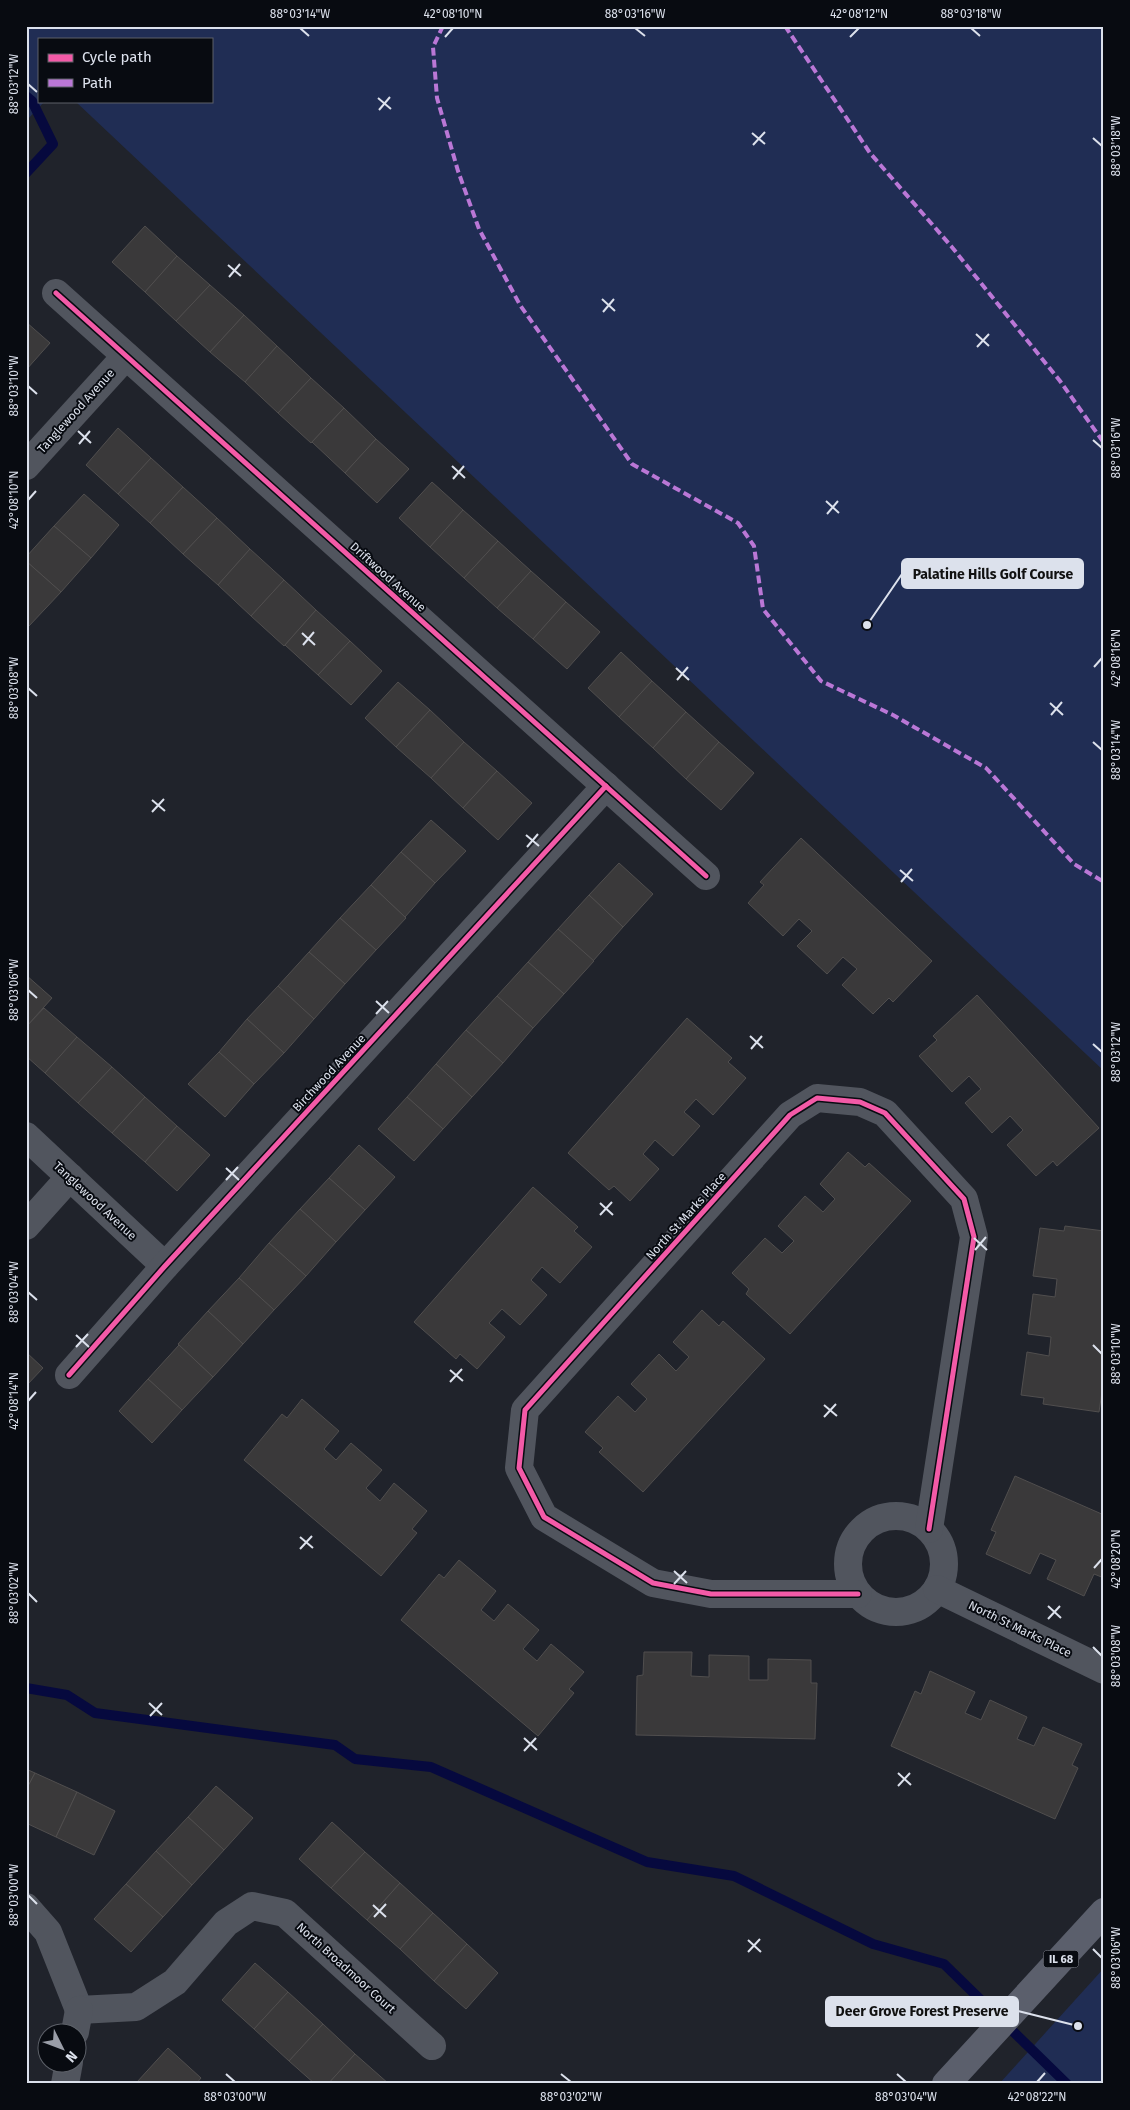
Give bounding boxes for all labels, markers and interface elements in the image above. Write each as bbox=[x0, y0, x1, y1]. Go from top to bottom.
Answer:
text: 88°03'14"W bbox=[270, 7, 330, 21]
text: 42°08'10"N bbox=[424, 7, 482, 21]
text: 88°03'16"W bbox=[605, 7, 665, 21]
text: 42°08'12"N bbox=[830, 7, 888, 21]
text: 88°03'18"W bbox=[940, 7, 1002, 21]
legend bbox=[38, 38, 212, 102]
text: Cycle path bbox=[82, 48, 152, 66]
text: 88°03'12"W bbox=[7, 54, 21, 114]
text: Path bbox=[82, 74, 112, 92]
text: 88°03'18"W bbox=[1109, 115, 1123, 177]
text: 88°03'10"W bbox=[7, 355, 21, 417]
street label: Tanglewood Avenue bbox=[35, 366, 117, 456]
text: 88°03'16"W bbox=[1109, 418, 1123, 478]
text: 42°08'10"N bbox=[7, 471, 21, 529]
street label: Driftwood Avenue bbox=[347, 539, 429, 615]
callout: Palatine Hills Golf Course bbox=[902, 559, 1083, 588]
text: Palatine Hills Golf Course bbox=[913, 566, 1074, 583]
text: 42°08'16"N bbox=[1109, 629, 1123, 687]
text: 88°03'08"W bbox=[7, 657, 21, 719]
text: 88°03'14"W bbox=[1109, 720, 1123, 780]
text: 88°03'06"W bbox=[7, 959, 21, 1021]
text: 88°03'12"W bbox=[1109, 1022, 1123, 1082]
street label: Birchwood Avenue bbox=[290, 1031, 368, 1115]
street label: Tanglewood Avenue bbox=[51, 1159, 139, 1243]
street label: North St Marks Place bbox=[643, 1169, 729, 1263]
text: 88°03'04"W bbox=[7, 1261, 21, 1323]
text: 88°03'10"W bbox=[1109, 1323, 1123, 1385]
text: 42°08'14"N bbox=[7, 1372, 21, 1430]
text: 42°08'20"N bbox=[1109, 1529, 1123, 1589]
text: 88°03'02"W bbox=[7, 1562, 21, 1624]
street label: North St Marks Place bbox=[966, 1598, 1074, 1660]
text: 88°03'08"W bbox=[1109, 1625, 1123, 1687]
text: 88°03'00"W bbox=[7, 1864, 21, 1926]
street label: North Broadmoor Court bbox=[294, 1920, 399, 2017]
text: 88°03'06"W bbox=[1109, 1927, 1123, 1989]
road number: IL 68 bbox=[1044, 1950, 1078, 1968]
callout: Deer Grove Forest Preserve bbox=[826, 1997, 1018, 2026]
text: Deer Grove Forest Preserve bbox=[836, 2003, 1009, 2020]
north arrow bbox=[38, 2022, 88, 2072]
text: N bbox=[62, 2047, 81, 2066]
text: 88°03'00"W bbox=[204, 2090, 266, 2104]
text: 88°03'02"W bbox=[540, 2090, 602, 2104]
text: 88°03'04"W bbox=[875, 2090, 937, 2104]
text: 42°08'22"N bbox=[1008, 2090, 1066, 2104]

